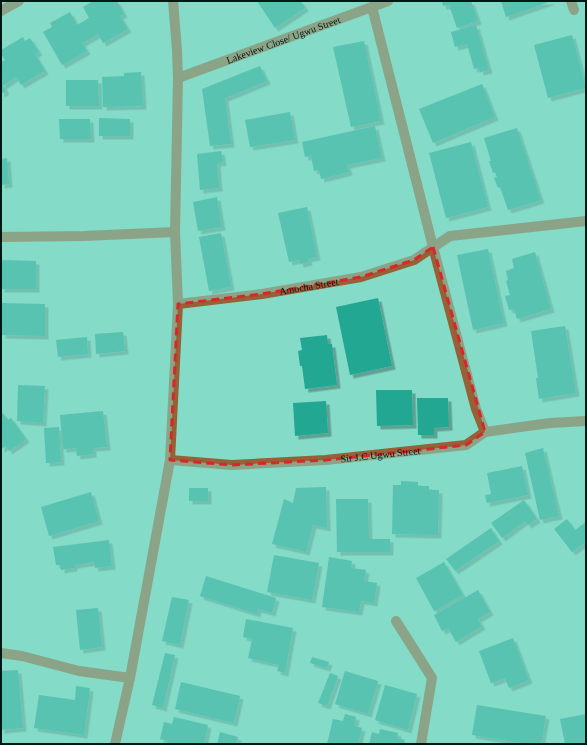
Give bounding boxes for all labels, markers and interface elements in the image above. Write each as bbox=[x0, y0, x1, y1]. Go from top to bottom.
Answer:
street label: Lakeview Close/ Ugwu Street bbox=[225, 13, 342, 65]
street label: Amocha Street bbox=[278, 275, 339, 296]
street label: Sir J.C Ugwu Street bbox=[340, 444, 421, 464]

